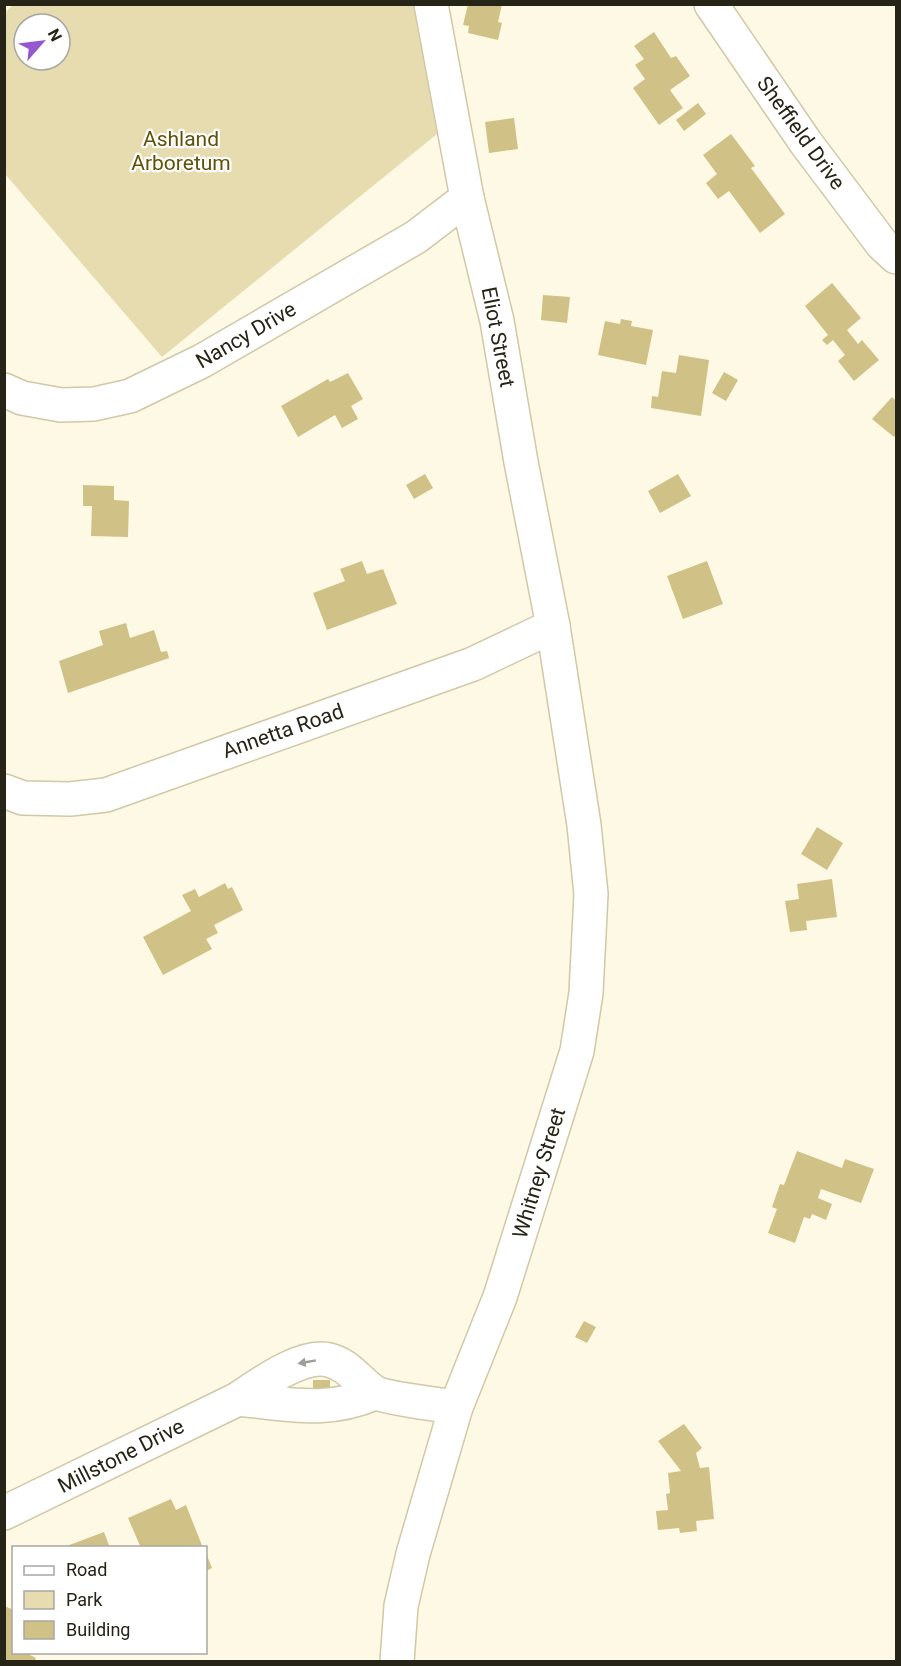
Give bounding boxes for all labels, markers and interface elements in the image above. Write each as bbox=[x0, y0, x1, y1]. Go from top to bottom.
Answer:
north arrow bbox=[12, 12, 72, 72]
text: N bbox=[44, 26, 66, 45]
street label: Sheffield Drive bbox=[752, 72, 850, 194]
park label: Ashland Arboretum bbox=[131, 127, 231, 175]
street label: Eliot Street bbox=[477, 285, 519, 389]
street label: Nancy Drive bbox=[192, 297, 300, 373]
street label: Annetta Road bbox=[219, 699, 347, 763]
street label: Whitney Street bbox=[508, 1105, 570, 1241]
one-way arrow bbox=[298, 1358, 317, 1367]
street label: Millstone Drive bbox=[54, 1414, 188, 1498]
legend bbox=[12, 1546, 207, 1654]
text: Road bbox=[66, 1559, 107, 1580]
text: Park bbox=[66, 1589, 103, 1610]
text: Building bbox=[66, 1619, 130, 1640]

